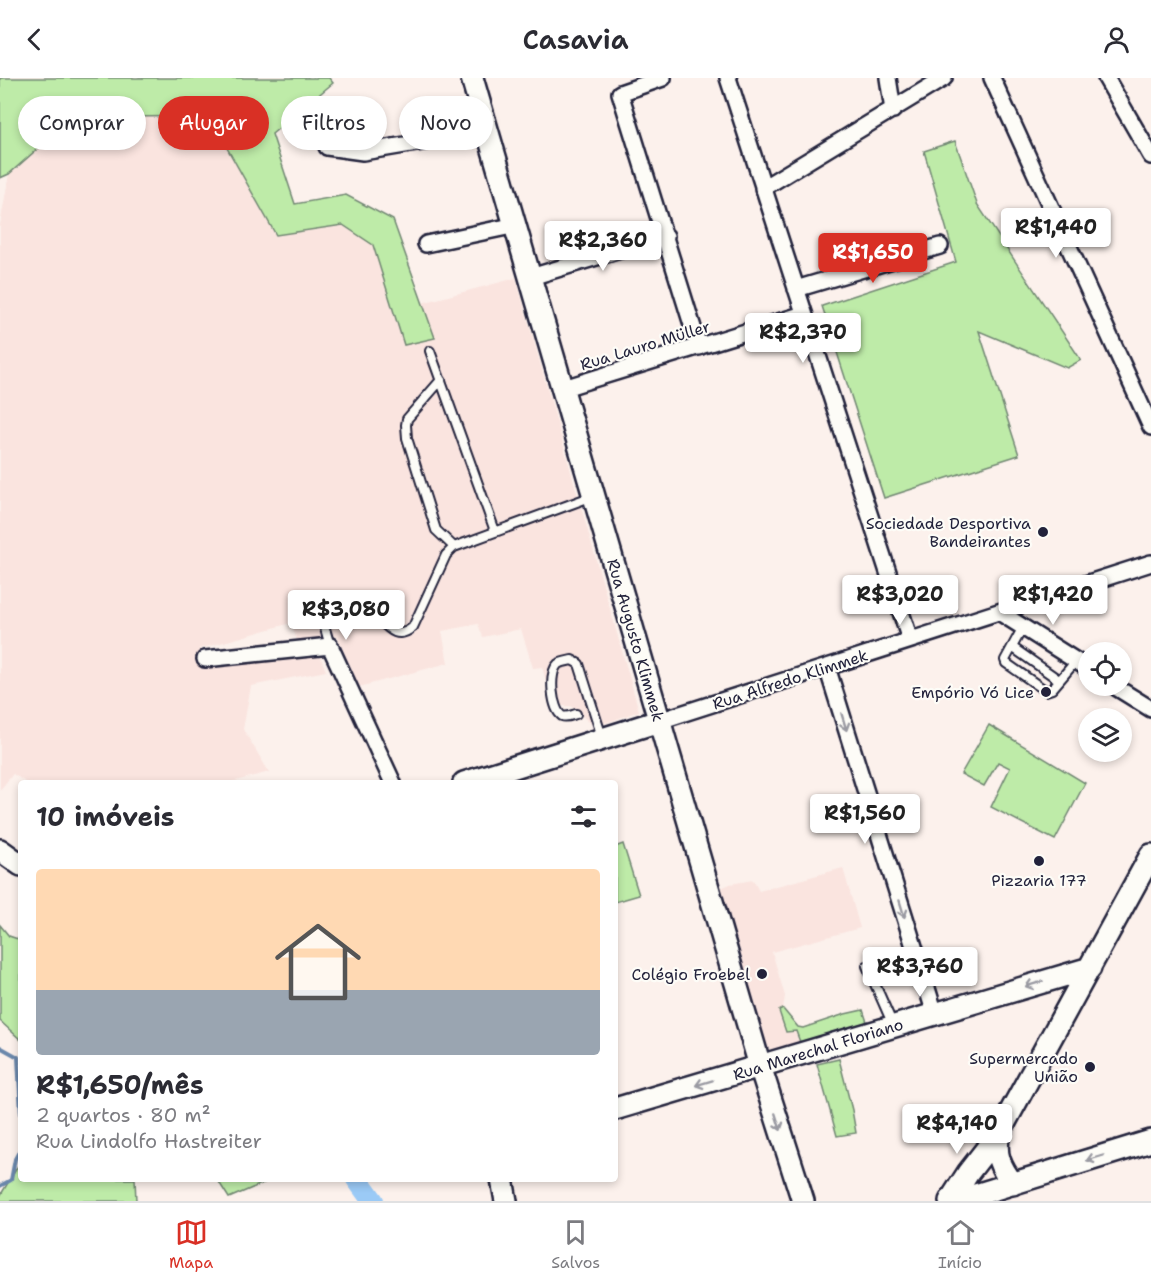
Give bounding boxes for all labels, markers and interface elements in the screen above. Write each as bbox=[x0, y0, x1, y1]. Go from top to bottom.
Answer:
text: Casavia bbox=[522, 21, 629, 58]
icon: back bbox=[18, 23, 51, 56]
icon: person bbox=[1100, 23, 1133, 56]
chip: Comprar bbox=[18, 96, 146, 150]
chip: Alugar bbox=[158, 96, 269, 150]
chip: Filtros bbox=[281, 96, 387, 150]
chip: Novo bbox=[399, 96, 493, 150]
pin: R$1,440 bbox=[1001, 208, 1111, 259]
text: R$1,440 bbox=[1015, 214, 1097, 240]
pin: R$2,360 bbox=[548, 221, 658, 272]
text: R$2,360 bbox=[558, 227, 648, 253]
pin: R$1,650 bbox=[818, 233, 928, 284]
text: R$1,650 bbox=[832, 239, 914, 265]
pin: R$2,370 bbox=[748, 313, 858, 364]
street label: Rua Lauro Müller bbox=[578, 316, 713, 375]
text: R$2,370 bbox=[759, 319, 847, 345]
place label: Sociedade Desportiva Bandeirantes bbox=[866, 513, 1031, 552]
marker: Sociedade Desportiva Bandeirantes bbox=[1036, 525, 1050, 539]
street label: Rua Augusto Klimmek bbox=[602, 556, 669, 724]
pin: R$3,020 bbox=[845, 575, 955, 626]
pin: R$1,420 bbox=[998, 575, 1108, 626]
text: R$3,020 bbox=[856, 581, 944, 607]
text: R$1,420 bbox=[1013, 581, 1093, 607]
pin: R$3,080 bbox=[291, 590, 401, 641]
text: R$3,080 bbox=[302, 596, 390, 622]
map controls bbox=[1078, 642, 1132, 762]
button: locate bbox=[1078, 642, 1132, 696]
street label: Rua Alfredo Klimmek bbox=[710, 644, 871, 715]
place label: Empório Vó Lice bbox=[911, 682, 1034, 703]
marker: Empório Vó Lice bbox=[1039, 685, 1053, 699]
button: layers bbox=[1078, 708, 1132, 762]
one-way arrow bbox=[840, 713, 851, 732]
pin: R$1,560 bbox=[810, 794, 920, 845]
text: 10 imóveis bbox=[36, 799, 174, 834]
icon: filters bbox=[567, 800, 600, 833]
text: R$1,560 bbox=[824, 800, 906, 826]
marker: Pizzaria 177 bbox=[1032, 854, 1046, 868]
place label: Pizzaria 177 bbox=[991, 870, 1087, 891]
one-way arrow bbox=[897, 899, 908, 918]
icon: home bbox=[264, 908, 372, 1016]
pin: R$3,760 bbox=[865, 947, 975, 998]
text: R$3,760 bbox=[877, 953, 963, 979]
place label: Colégio Froebel bbox=[632, 964, 750, 985]
marker: Colégio Froebel bbox=[755, 967, 769, 981]
one-way arrow bbox=[1025, 979, 1044, 990]
street label: Rua Marechal Floriano bbox=[730, 1014, 906, 1085]
place label: Supermercado União bbox=[969, 1048, 1078, 1087]
marker: Supermercado União bbox=[1083, 1060, 1097, 1074]
text: R$1,650/mês bbox=[36, 1067, 204, 1102]
one-way arrow bbox=[695, 1078, 714, 1089]
text: 2 quartos · 80 m² bbox=[36, 1102, 211, 1128]
pin: R$4,140 bbox=[902, 1104, 1012, 1155]
text: R$4,140 bbox=[916, 1110, 998, 1136]
one-way arrow bbox=[773, 1112, 784, 1131]
text: Rua Lindolfo Hastreiter bbox=[36, 1128, 262, 1154]
one-way arrow bbox=[1086, 1154, 1105, 1165]
tab: Mapa bbox=[169, 1216, 213, 1273]
tab: Salvos bbox=[551, 1216, 600, 1273]
tab: Início bbox=[938, 1216, 982, 1273]

